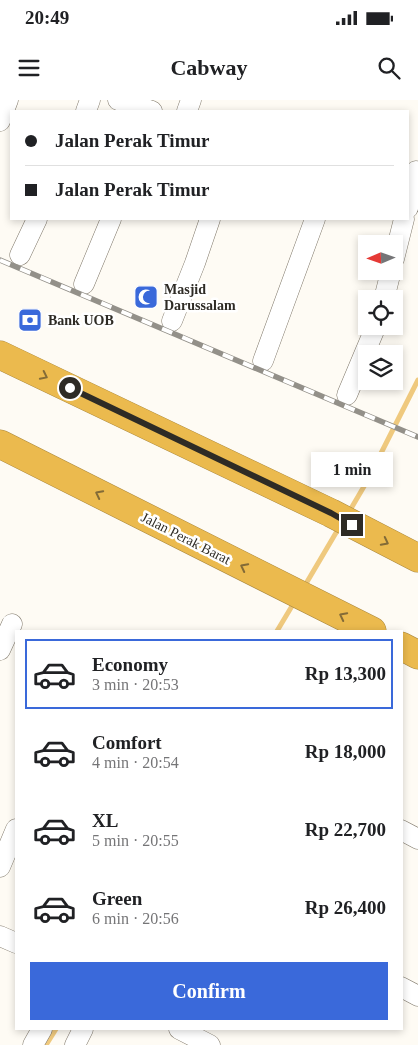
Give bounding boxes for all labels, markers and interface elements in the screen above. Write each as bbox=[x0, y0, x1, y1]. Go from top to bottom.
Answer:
text: 20:49 bbox=[25, 7, 69, 28]
icon: menu bbox=[15, 54, 43, 82]
icon: search bbox=[375, 54, 403, 82]
text: Cabway bbox=[170, 55, 248, 80]
text: Jalan Perak Timur bbox=[55, 130, 209, 151]
text: Jalan Perak Timur bbox=[55, 179, 209, 200]
north arrow bbox=[358, 235, 402, 280]
map controls bbox=[358, 235, 403, 390]
place label: Masjid Darussalam bbox=[164, 282, 236, 313]
mosque icon: Masjid Darussalam bbox=[133, 284, 159, 310]
button: locate bbox=[358, 290, 403, 335]
bank icon: Bank UOB bbox=[17, 307, 43, 333]
place label: Bank UOB bbox=[48, 313, 114, 328]
button: layers bbox=[358, 345, 403, 390]
one-way arrow bbox=[39, 370, 48, 380]
route start bbox=[59, 377, 81, 399]
callout: 1 min bbox=[311, 452, 393, 488]
text: 1 min bbox=[333, 461, 371, 478]
one-way arrow bbox=[95, 490, 104, 500]
street label: Jalan Perak Barat bbox=[139, 510, 233, 567]
route end bbox=[341, 514, 363, 536]
one-way arrow bbox=[380, 536, 389, 546]
one-way arrow bbox=[240, 563, 249, 573]
one-way arrow bbox=[339, 612, 348, 622]
icon: car bbox=[32, 652, 77, 697]
text: Economy bbox=[92, 654, 168, 675]
text: Rp 13,300 bbox=[305, 663, 386, 684]
text: 3 min · 20:53 bbox=[92, 676, 179, 693]
icon: car bbox=[32, 730, 77, 775]
text: Comfort bbox=[92, 732, 162, 753]
text: Rp 18,000 bbox=[305, 741, 386, 762]
text: 4 min · 20:54 bbox=[92, 754, 179, 771]
icon: car bbox=[32, 808, 77, 853]
text: XL bbox=[92, 810, 118, 831]
text: Rp 22,700 bbox=[305, 819, 386, 840]
text: 5 min · 20:55 bbox=[92, 832, 179, 849]
icon: car bbox=[32, 886, 77, 931]
text: Green bbox=[92, 888, 142, 909]
text: Rp 26,400 bbox=[305, 897, 386, 918]
text: 6 min · 20:56 bbox=[92, 910, 179, 927]
button: Confirm bbox=[30, 962, 388, 1020]

